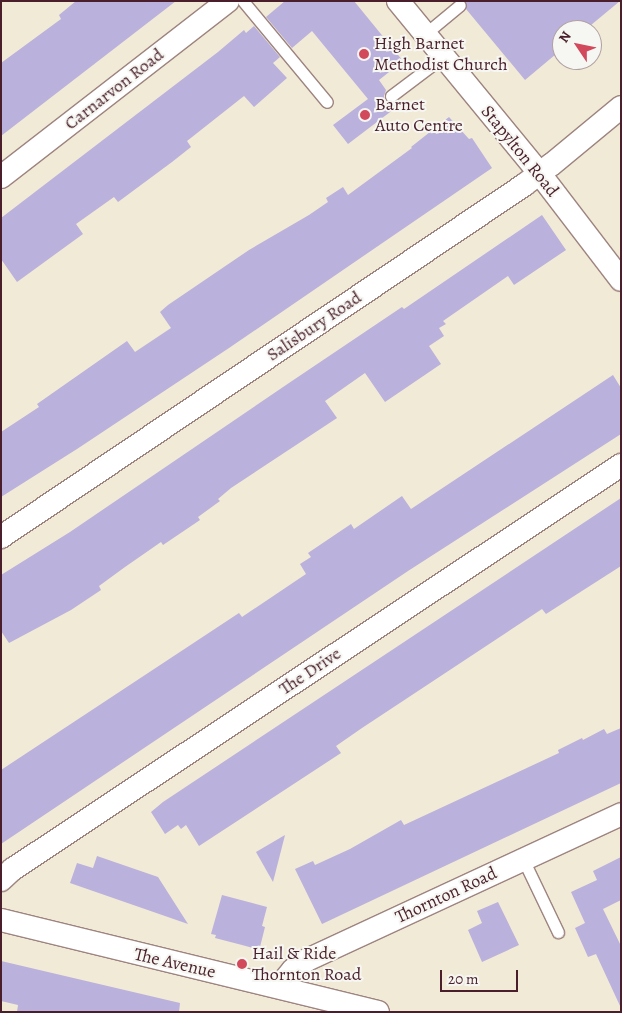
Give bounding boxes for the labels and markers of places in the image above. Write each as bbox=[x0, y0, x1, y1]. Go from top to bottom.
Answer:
place label: High Barnet Methodist Church bbox=[374, 33, 508, 76]
marker: High Barnet Methodist Church bbox=[358, 48, 370, 60]
place label: Barnet Auto Centre bbox=[375, 94, 463, 136]
marker: Barnet Auto Centre bbox=[359, 109, 371, 121]
place label: Hail & Ride Thornton Road bbox=[252, 943, 361, 986]
marker: Hail & Ride Thornton Road bbox=[236, 958, 248, 970]

